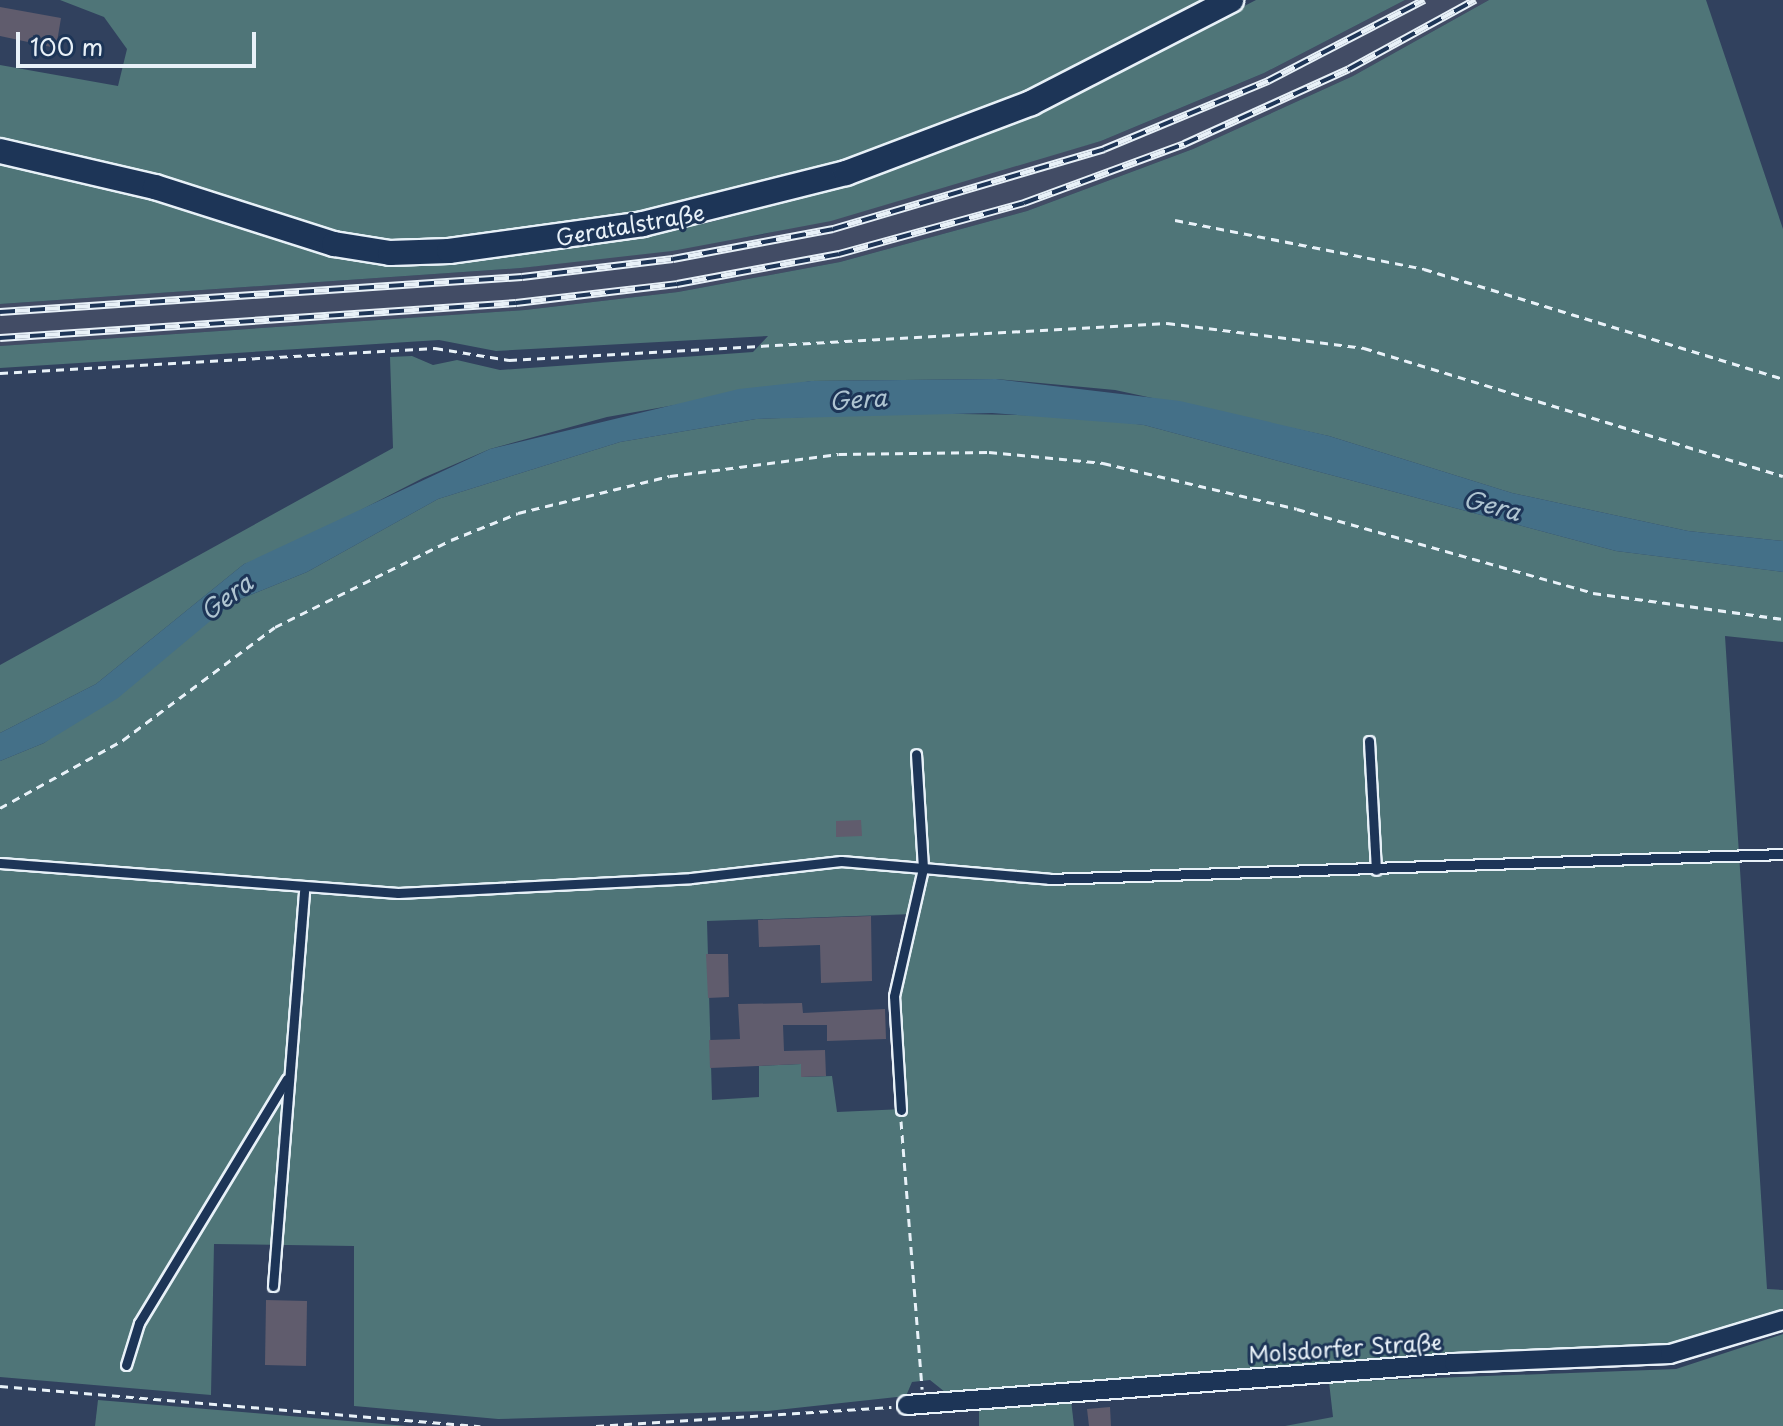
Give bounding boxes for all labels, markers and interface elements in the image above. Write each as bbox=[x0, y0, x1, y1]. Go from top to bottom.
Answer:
scale bar bbox=[20, 16, 260, 66]
text: 100 m bbox=[30, 28, 103, 64]
street label: Geratalstraße bbox=[554, 198, 706, 250]
water label: Gera bbox=[828, 383, 888, 415]
water label: Gera bbox=[1460, 484, 1524, 526]
water label: Gera bbox=[194, 568, 258, 626]
street label: Molsdorfer Straße bbox=[1247, 1327, 1443, 1367]

